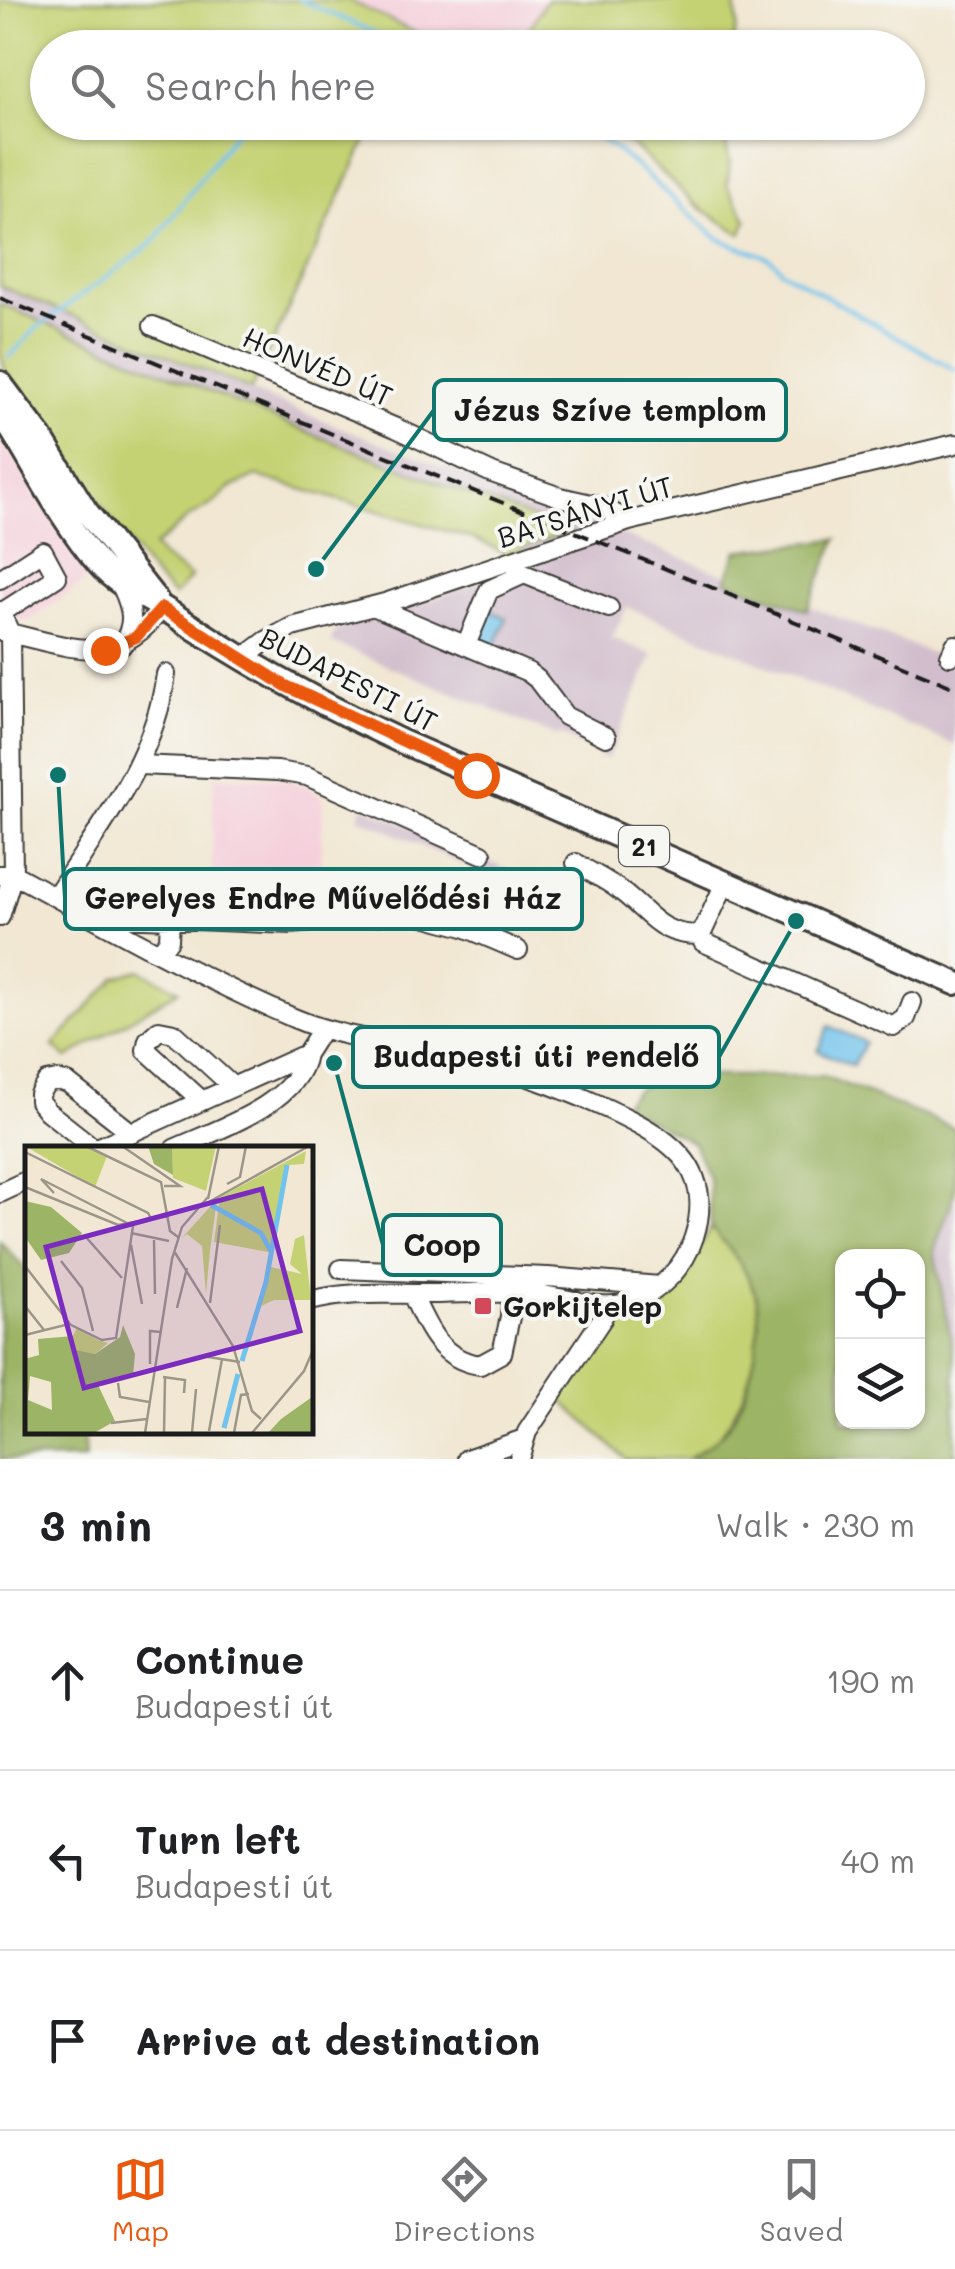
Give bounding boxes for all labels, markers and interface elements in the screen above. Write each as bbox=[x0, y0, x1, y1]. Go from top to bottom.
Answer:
search box bbox=[30, 30, 925, 140]
icon: search bbox=[65, 58, 120, 113]
text: Search here bbox=[145, 60, 376, 110]
street label: HONVÉD ÚT bbox=[238, 318, 398, 414]
callout: Jézus Szíve templom bbox=[434, 380, 786, 440]
text: Jézus Szíve templom bbox=[454, 389, 766, 429]
street label: BATSÁNYI ÚT bbox=[493, 467, 677, 555]
street label: BUDAPESTI ÚT bbox=[254, 619, 444, 739]
route end bbox=[83, 628, 129, 674]
route start bbox=[454, 753, 500, 799]
road number: 21 bbox=[619, 826, 669, 866]
callout: Gerelyes Endre Művelődési Ház bbox=[65, 869, 582, 929]
text: Gerelyes Endre Művelődési Ház bbox=[84, 877, 562, 917]
callout: Budapesti úti rendelő bbox=[353, 1027, 719, 1087]
text: Budapesti úti rendelő bbox=[373, 1035, 699, 1075]
inset map bbox=[25, 1146, 312, 1434]
callout: Coop bbox=[383, 1215, 501, 1275]
text: Coop bbox=[403, 1224, 481, 1264]
map controls bbox=[835, 1249, 925, 1429]
button: locate bbox=[835, 1249, 925, 1339]
place label: Gorkijtelep bbox=[503, 1288, 662, 1324]
marker: Gorkijtelep bbox=[472, 1295, 494, 1317]
button: layers bbox=[835, 1339, 925, 1429]
text: 3 min bbox=[40, 1497, 152, 1552]
text: Walk · 230 m bbox=[715, 1503, 915, 1545]
text: Continue bbox=[135, 1634, 304, 1684]
icon: ahead bbox=[40, 1653, 95, 1708]
text: 190 m bbox=[826, 1659, 915, 1701]
text: Budapesti út bbox=[135, 1684, 333, 1726]
text: Turn left bbox=[135, 1814, 301, 1864]
icon: left bbox=[40, 1833, 95, 1888]
text: 40 m bbox=[841, 1839, 915, 1881]
text: Budapesti út bbox=[135, 1864, 333, 1906]
icon: arrive bbox=[40, 2013, 95, 2068]
text: Arrive at destination bbox=[135, 2015, 540, 2065]
tab: Map bbox=[112, 2152, 169, 2248]
tab: Directions bbox=[393, 2152, 536, 2248]
tab: Saved bbox=[760, 2152, 843, 2248]

